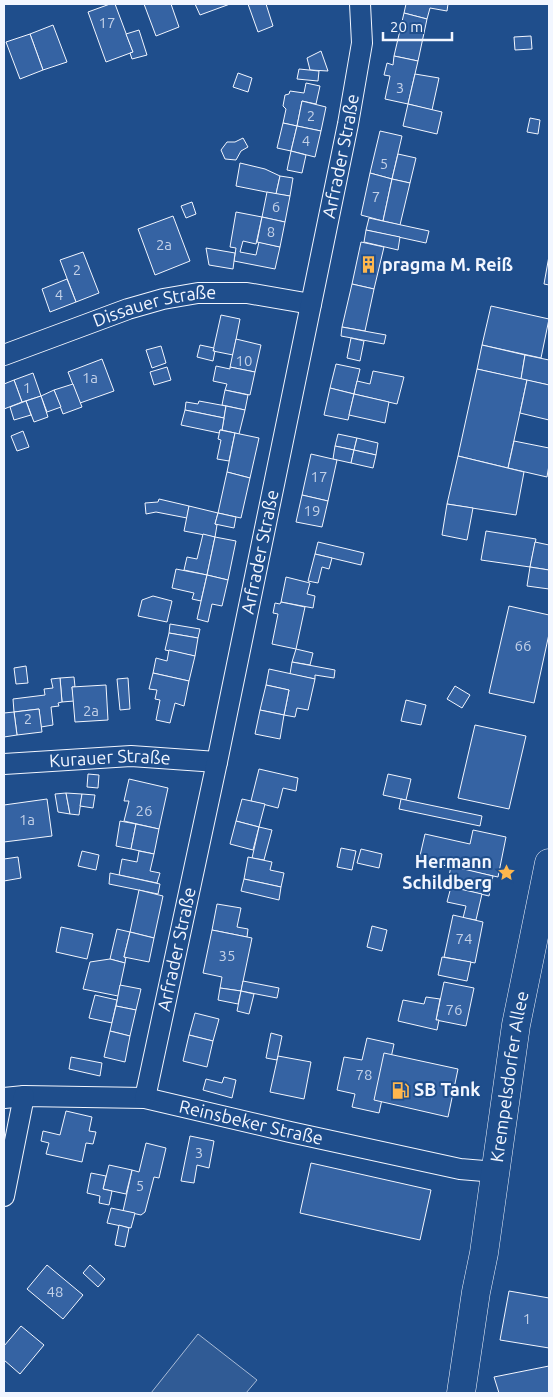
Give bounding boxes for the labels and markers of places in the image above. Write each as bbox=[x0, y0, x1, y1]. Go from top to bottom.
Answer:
place label: pragma M. Reiß bbox=[382, 254, 513, 274]
building icon: pragma M. Reiß bbox=[358, 255, 378, 275]
place label: Hermann Schildberg bbox=[402, 851, 492, 892]
place icon: Hermann Schildberg bbox=[496, 862, 516, 882]
place label: SB Tank bbox=[414, 1079, 480, 1099]
fuel station icon: SB Tank bbox=[390, 1080, 410, 1100]

